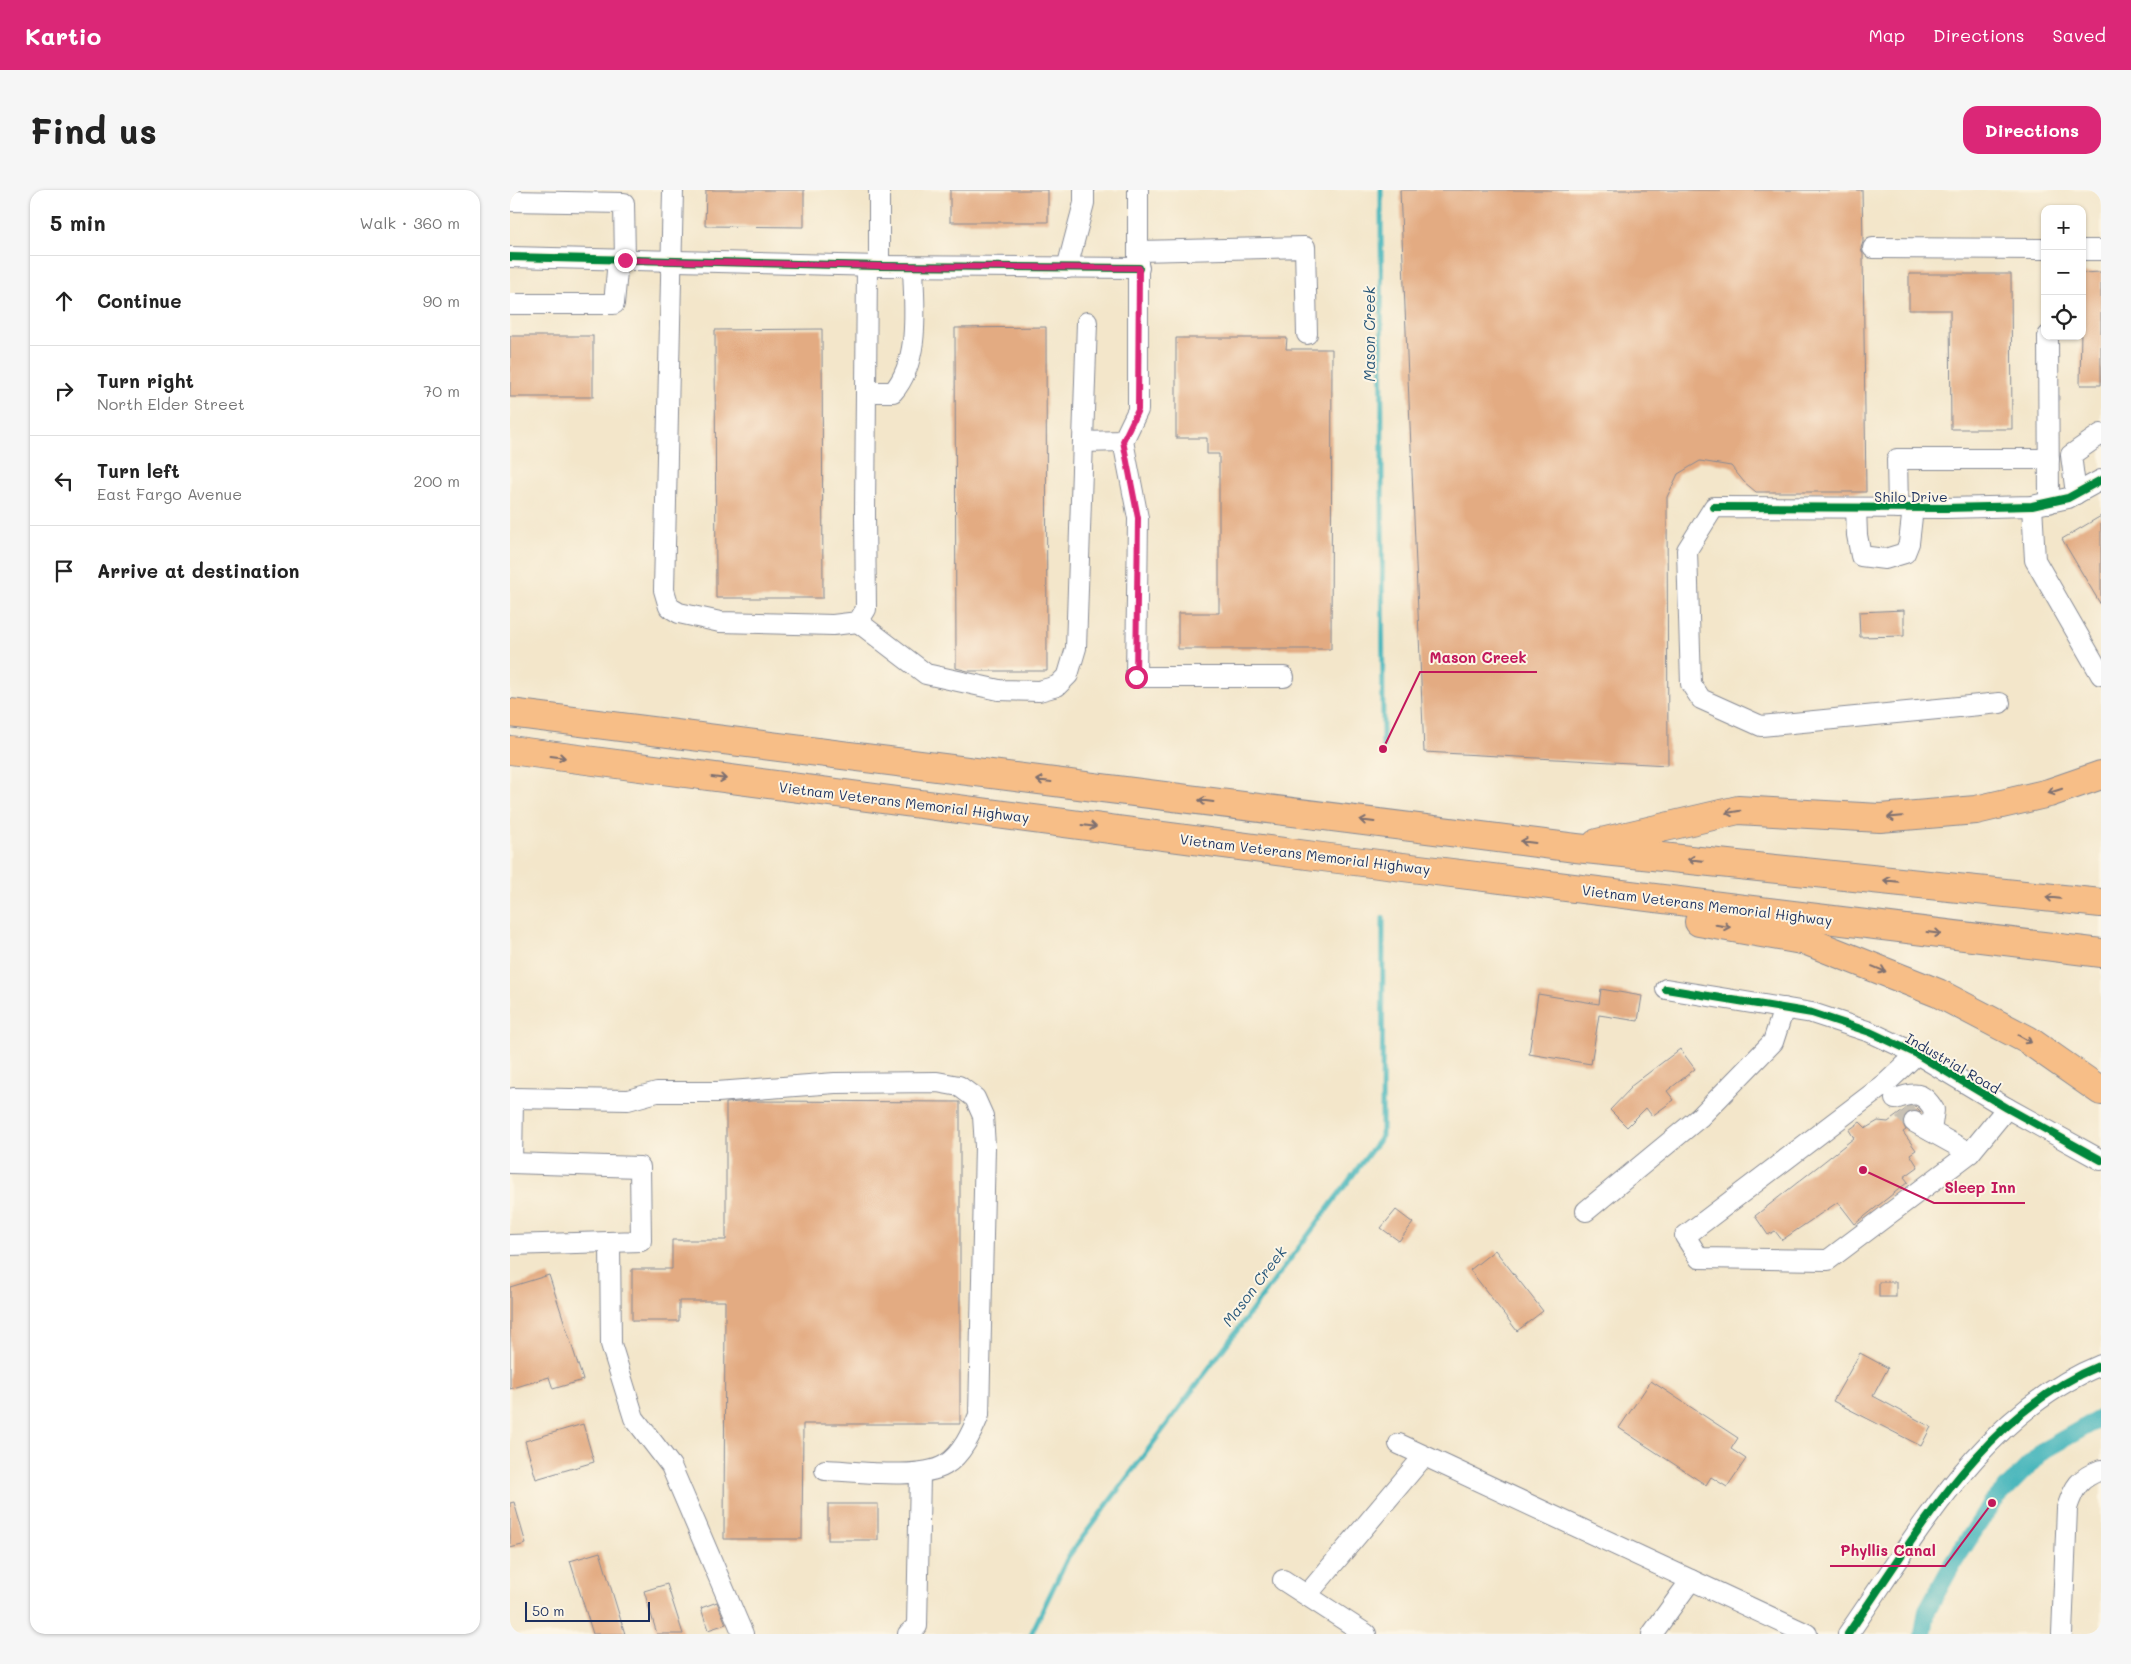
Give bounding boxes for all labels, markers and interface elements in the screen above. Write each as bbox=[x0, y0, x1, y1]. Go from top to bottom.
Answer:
text: Kartio bbox=[25, 20, 101, 51]
text: Map bbox=[1868, 23, 1905, 47]
text: Directions bbox=[1933, 23, 2025, 47]
text: Saved bbox=[2053, 23, 2106, 47]
button: Directions bbox=[1963, 106, 2101, 154]
text: Find us bbox=[30, 107, 157, 153]
map controls bbox=[2041, 205, 2086, 340]
button: + bbox=[2041, 205, 2086, 250]
text: 5 min bbox=[50, 209, 106, 236]
text: Walk · 360 m bbox=[359, 212, 460, 233]
route end bbox=[614, 249, 637, 272]
button: − bbox=[2041, 250, 2086, 295]
water label: Mason Creek bbox=[1359, 285, 1379, 382]
icon: ahead bbox=[50, 287, 78, 315]
text: Continue bbox=[97, 288, 182, 313]
text: 90 m bbox=[423, 290, 460, 311]
button: locate bbox=[2041, 295, 2086, 340]
text: Turn right bbox=[97, 368, 194, 393]
icon: right bbox=[50, 377, 78, 405]
text: 70 m bbox=[423, 380, 460, 401]
text: North Elder Street bbox=[97, 393, 245, 414]
text: Turn left bbox=[97, 458, 180, 483]
icon: left bbox=[50, 467, 78, 495]
text: 200 m bbox=[413, 470, 460, 491]
text: East Fargo Avenue bbox=[97, 483, 242, 504]
street label: Shilo Drive bbox=[1874, 487, 1948, 506]
icon: arrive bbox=[50, 557, 78, 585]
text: Arrive at destination bbox=[97, 558, 300, 583]
callout: Mason Creek bbox=[1420, 642, 1537, 672]
text: Mason Creek bbox=[1430, 647, 1526, 667]
route start bbox=[1125, 666, 1148, 689]
one-way arrow bbox=[550, 752, 566, 762]
one-way arrow bbox=[711, 773, 727, 783]
one-way arrow bbox=[1037, 776, 1053, 786]
street label: Vietnam Veterans Memorial Highway bbox=[778, 777, 1030, 827]
one-way arrow bbox=[2047, 786, 2063, 796]
one-way arrow bbox=[1198, 796, 1214, 806]
one-way arrow bbox=[1725, 808, 1741, 817]
one-way arrow bbox=[1887, 812, 1903, 822]
one-way arrow bbox=[1359, 816, 1375, 826]
one-way arrow bbox=[1080, 821, 1096, 831]
street label: Vietnam Veterans Memorial Highway bbox=[1179, 829, 1431, 879]
one-way arrow bbox=[1520, 837, 1536, 847]
one-way arrow bbox=[1687, 855, 1703, 865]
one-way arrow bbox=[1883, 876, 1899, 886]
street label: Vietnam Veterans Memorial Highway bbox=[1581, 880, 1833, 930]
one-way arrow bbox=[2045, 893, 2061, 903]
one-way arrow bbox=[1715, 921, 1731, 931]
one-way arrow bbox=[1926, 928, 1942, 938]
one-way arrow bbox=[1871, 965, 1886, 975]
street label: Industrial Road bbox=[1902, 1028, 2004, 1098]
one-way arrow bbox=[2018, 1034, 2033, 1044]
callout: Sleep Inn bbox=[1934, 1173, 2025, 1203]
text: Sleep Inn bbox=[1944, 1177, 2016, 1197]
water label: Mason Creek bbox=[1217, 1241, 1291, 1330]
callout: Phyllis Canal bbox=[1830, 1536, 1945, 1566]
text: Phyllis Canal bbox=[1840, 1540, 1936, 1560]
scale bar bbox=[525, 1599, 650, 1622]
text: 50 m bbox=[532, 1601, 564, 1620]

